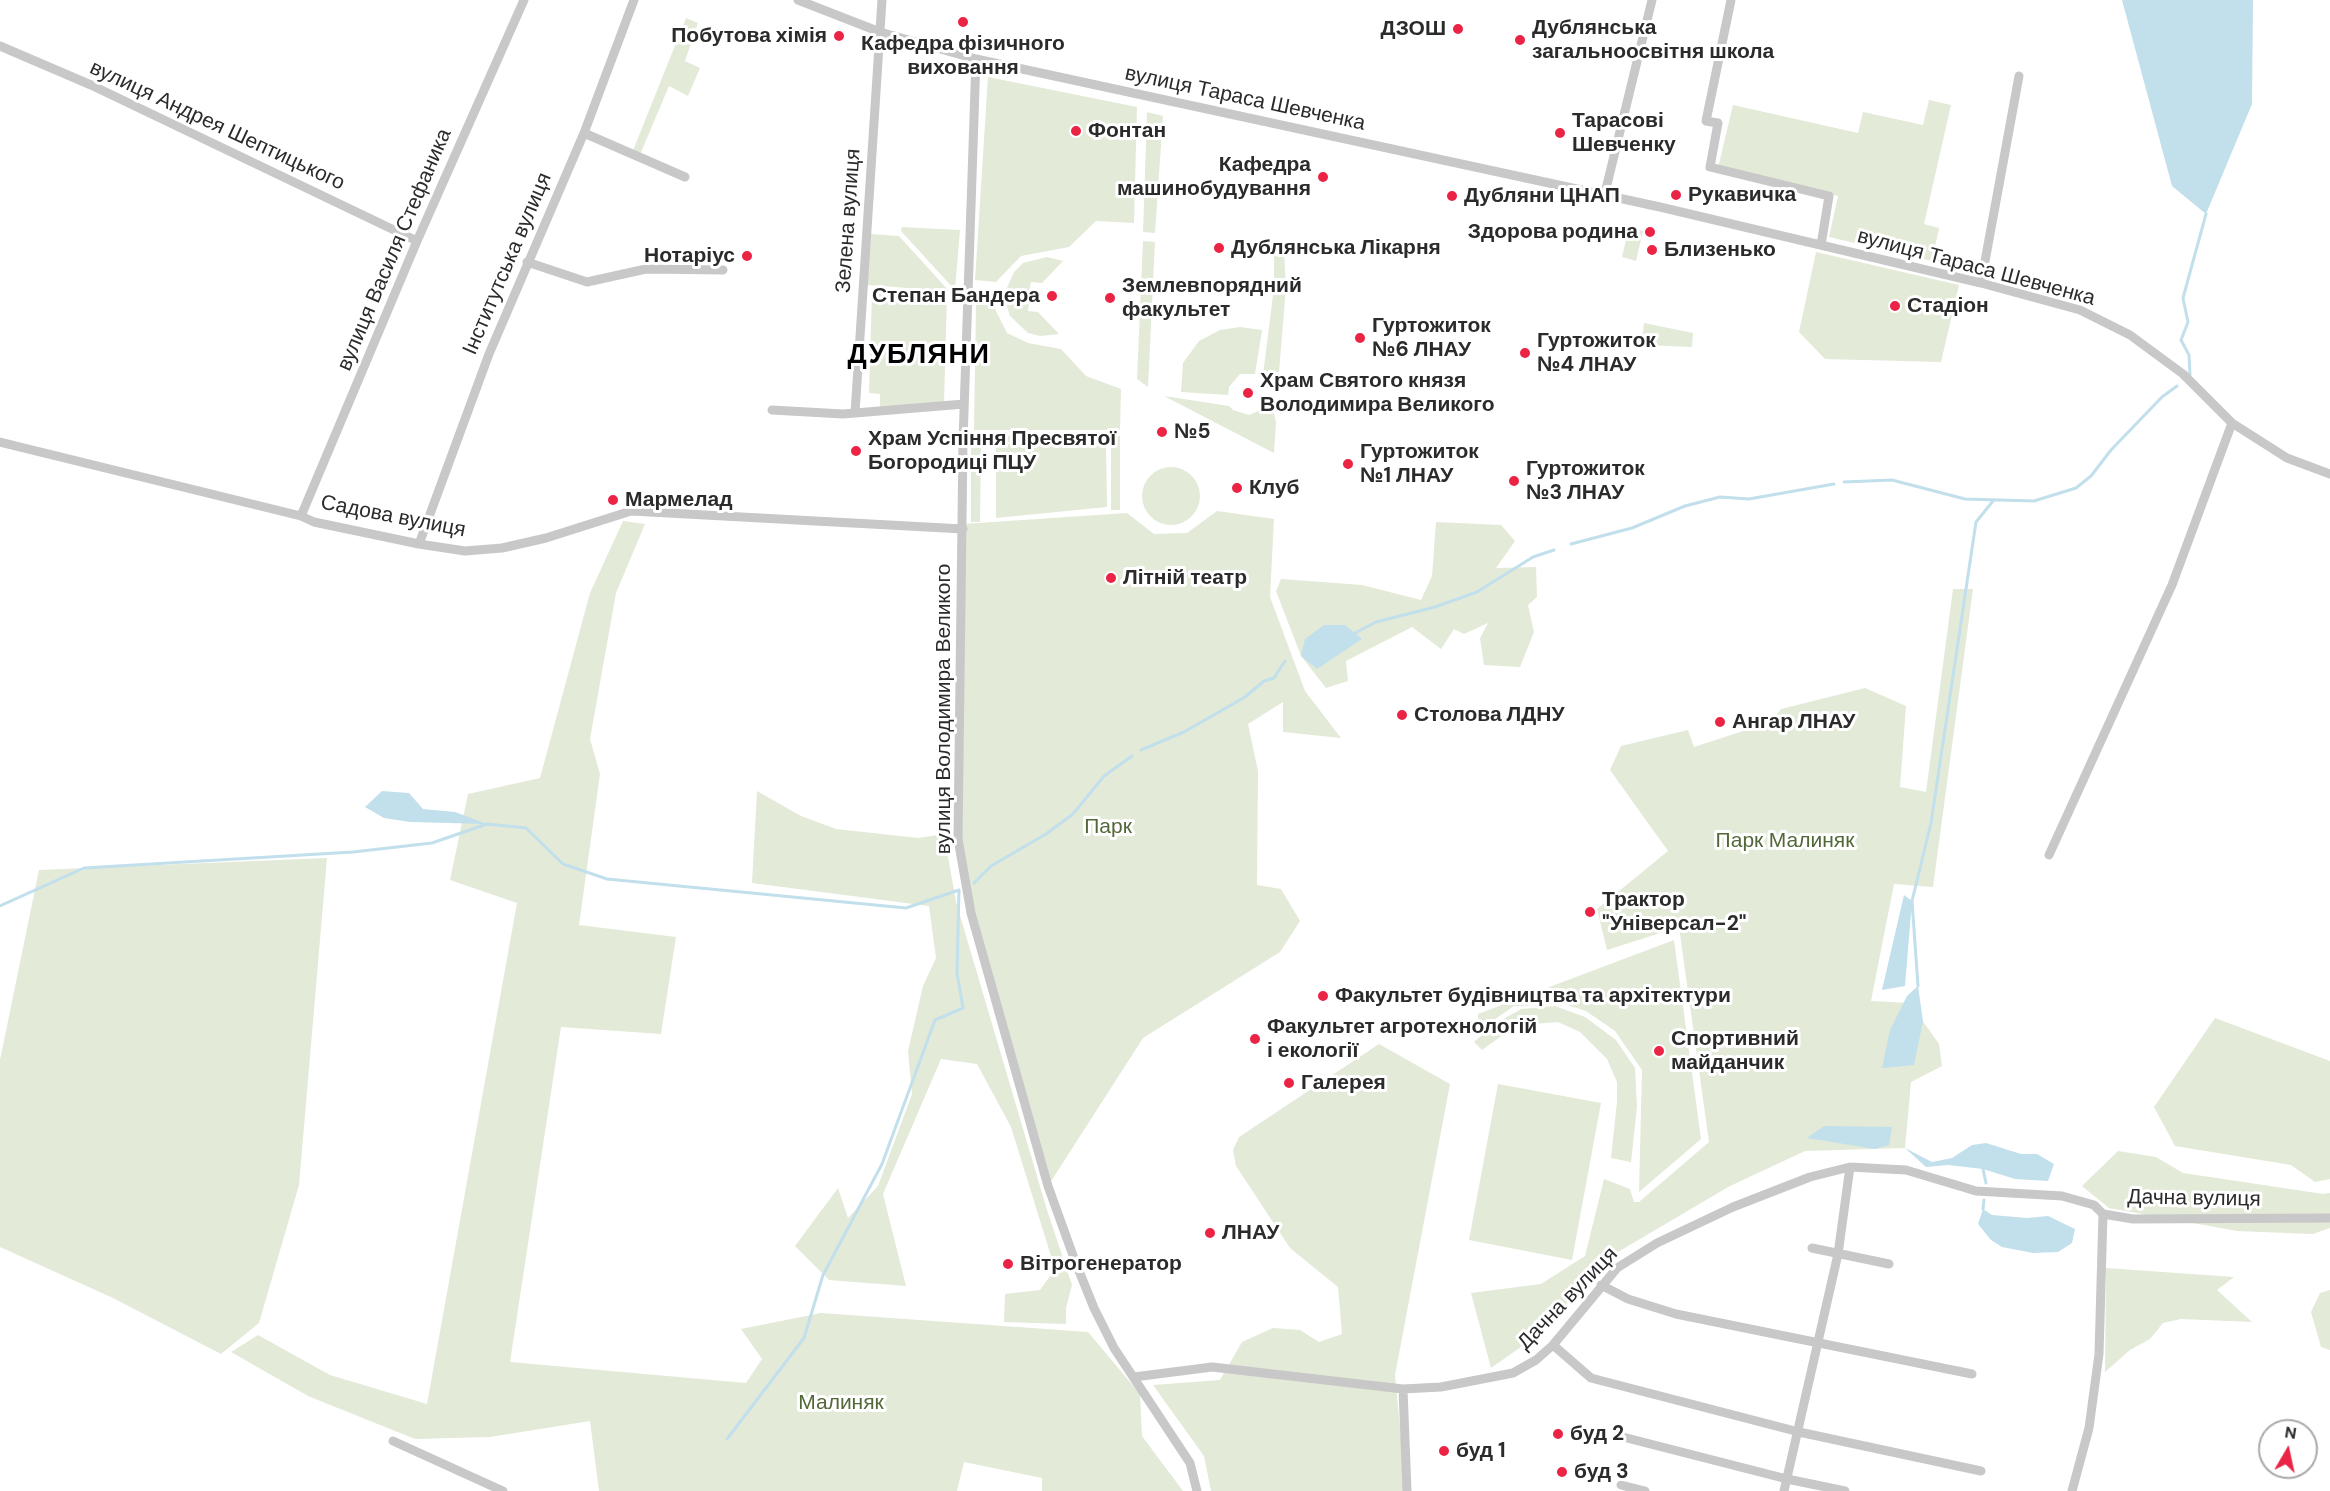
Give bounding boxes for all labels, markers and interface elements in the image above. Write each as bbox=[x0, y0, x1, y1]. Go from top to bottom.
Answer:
marker: Кафедра фізичного виховання bbox=[956, 15, 970, 29]
place label: Дублянська загальноосвітня школа bbox=[1532, 15, 1774, 65]
place label: ДЗОШ bbox=[1380, 16, 1446, 42]
marker: ДЗОШ bbox=[1451, 22, 1465, 36]
place label: Побутова хімія bbox=[671, 23, 827, 49]
marker: Побутова хімія bbox=[832, 29, 846, 43]
place label: Кафедра фізичного виховання bbox=[861, 31, 1065, 81]
marker: Дублянська загальноосвітня школа bbox=[1513, 33, 1527, 47]
street label: вулиця Андрея Шептицького bbox=[85, 56, 349, 196]
street label: вулиця Тараса Шевченка bbox=[1123, 61, 1367, 137]
place label: Тарасові Шевченку bbox=[1572, 108, 1676, 158]
place label: Фонтан bbox=[1088, 118, 1166, 144]
marker: Фонтан bbox=[1069, 124, 1083, 138]
street label: вулиця Василя Стефаника bbox=[332, 125, 458, 375]
marker: Тарасові Шевченку bbox=[1553, 126, 1567, 140]
street label: Зелена вулиця bbox=[831, 148, 867, 294]
place label: Кафедра машинобудування bbox=[1117, 152, 1311, 202]
street label: Інститутська вулиця bbox=[458, 169, 558, 359]
marker: Кафедра машинобудування bbox=[1316, 170, 1330, 184]
place label: Рукавичка bbox=[1688, 182, 1796, 208]
place label: Дубляни ЦНАП bbox=[1464, 183, 1620, 209]
marker: Рукавичка bbox=[1669, 188, 1683, 202]
marker: Дубляни ЦНАП bbox=[1445, 189, 1459, 203]
place label: Здорова родина bbox=[1468, 219, 1638, 245]
street label: вулиця Тараса Шевченка bbox=[1854, 224, 2098, 312]
marker: Здорова родина bbox=[1643, 225, 1657, 239]
place label: Дублянська Лікарня bbox=[1231, 235, 1441, 261]
place label: Близенько bbox=[1664, 237, 1776, 263]
marker: Дублянська Лікарня bbox=[1212, 241, 1226, 255]
place label: Нотаріус bbox=[644, 243, 735, 269]
marker: Близенько bbox=[1645, 243, 1659, 257]
marker: Нотаріус bbox=[740, 249, 754, 263]
place label: Землевпорядний факультет bbox=[1122, 273, 1302, 323]
place label: Степан Бандера bbox=[872, 283, 1040, 309]
marker: Степан Бандера bbox=[1045, 289, 1059, 303]
marker: Землевпорядний факультет bbox=[1103, 291, 1117, 305]
place label: Стадіон bbox=[1907, 293, 1989, 319]
marker: Стадіон bbox=[1888, 299, 1902, 313]
place label: Гуртожиток №6 ЛНАУ bbox=[1372, 313, 1491, 363]
place label: Гуртожиток №4 ЛНАУ bbox=[1537, 328, 1656, 378]
marker: Гуртожиток №6 ЛНАУ bbox=[1353, 331, 1367, 345]
district label: ДУБЛЯНИ bbox=[848, 340, 990, 372]
marker: Гуртожиток №4 ЛНАУ bbox=[1518, 346, 1532, 360]
place label: Храм Святого князя Володимира Великого bbox=[1260, 368, 1495, 418]
marker: Храм Святого князя Володимира Великого bbox=[1241, 386, 1255, 400]
place label: №5 bbox=[1174, 419, 1210, 445]
marker: №5 bbox=[1155, 425, 1169, 439]
place label: Храм Успіння Пресвятої Богородиці ПЦУ bbox=[868, 426, 1116, 476]
place label: Гуртожиток №1 ЛНАУ bbox=[1360, 439, 1479, 489]
marker: Храм Успіння Пресвятої Богородиці ПЦУ bbox=[849, 444, 863, 458]
place label: Гуртожиток №3 ЛНАУ bbox=[1526, 456, 1645, 506]
marker: Гуртожиток №1 ЛНАУ bbox=[1341, 457, 1355, 471]
marker: Гуртожиток №3 ЛНАУ bbox=[1507, 474, 1521, 488]
place label: Клуб bbox=[1249, 475, 1300, 501]
marker: Клуб bbox=[1230, 481, 1244, 495]
place label: Мармелад bbox=[625, 487, 733, 513]
street label: Садова вулиця bbox=[318, 491, 468, 543]
marker: Мармелад bbox=[606, 493, 620, 507]
street label: вулиця Володимира Великого bbox=[931, 564, 957, 854]
place label: Літній театр bbox=[1123, 565, 1247, 591]
marker: Літній театр bbox=[1104, 571, 1118, 585]
place label: Столова ЛДНУ bbox=[1414, 702, 1565, 728]
marker: Столова ЛДНУ bbox=[1395, 708, 1409, 722]
place label: Ангар ЛНАУ bbox=[1732, 709, 1855, 735]
marker: Ангар ЛНАУ bbox=[1713, 715, 1727, 729]
park label: Парк bbox=[1084, 814, 1132, 840]
park label: Парк Малиняк bbox=[1716, 828, 1854, 854]
place label: Трактор "Універсал-2" bbox=[1602, 887, 1747, 937]
marker: Трактор "Універсал-2" bbox=[1583, 905, 1597, 919]
place label: Факультет будівництва та архітектури bbox=[1335, 983, 1731, 1009]
marker: Факультет будівництва та архітектури bbox=[1316, 989, 1330, 1003]
place label: Факультет агротехнологій і екології bbox=[1267, 1014, 1537, 1064]
place label: Спортивний майданчик bbox=[1671, 1026, 1799, 1076]
marker: Факультет агротехнологій і екології bbox=[1248, 1032, 1262, 1046]
marker: Спортивний майданчик bbox=[1652, 1044, 1666, 1058]
place label: Галерея bbox=[1301, 1070, 1386, 1096]
marker: Галерея bbox=[1282, 1076, 1296, 1090]
street label: Дачна вулиця bbox=[2127, 1185, 2261, 1213]
place label: ЛНАУ bbox=[1222, 1220, 1279, 1246]
marker: ЛНАУ bbox=[1203, 1226, 1217, 1240]
street label: Дачна вулиця bbox=[1513, 1242, 1623, 1356]
place label: Вітрогенератор bbox=[1020, 1251, 1182, 1277]
marker: Вітрогенератор bbox=[1001, 1257, 1015, 1271]
park label: Малиняк bbox=[798, 1390, 884, 1416]
north arrow bbox=[2258, 1419, 2318, 1479]
place label: буд 2 bbox=[1570, 1421, 1624, 1447]
text: N bbox=[2283, 1421, 2298, 1444]
marker: буд 2 bbox=[1551, 1427, 1565, 1441]
place label: буд 1 bbox=[1456, 1438, 1506, 1464]
marker: буд 1 bbox=[1437, 1444, 1451, 1458]
place label: буд 3 bbox=[1574, 1459, 1629, 1485]
marker: буд 3 bbox=[1555, 1465, 1569, 1479]

